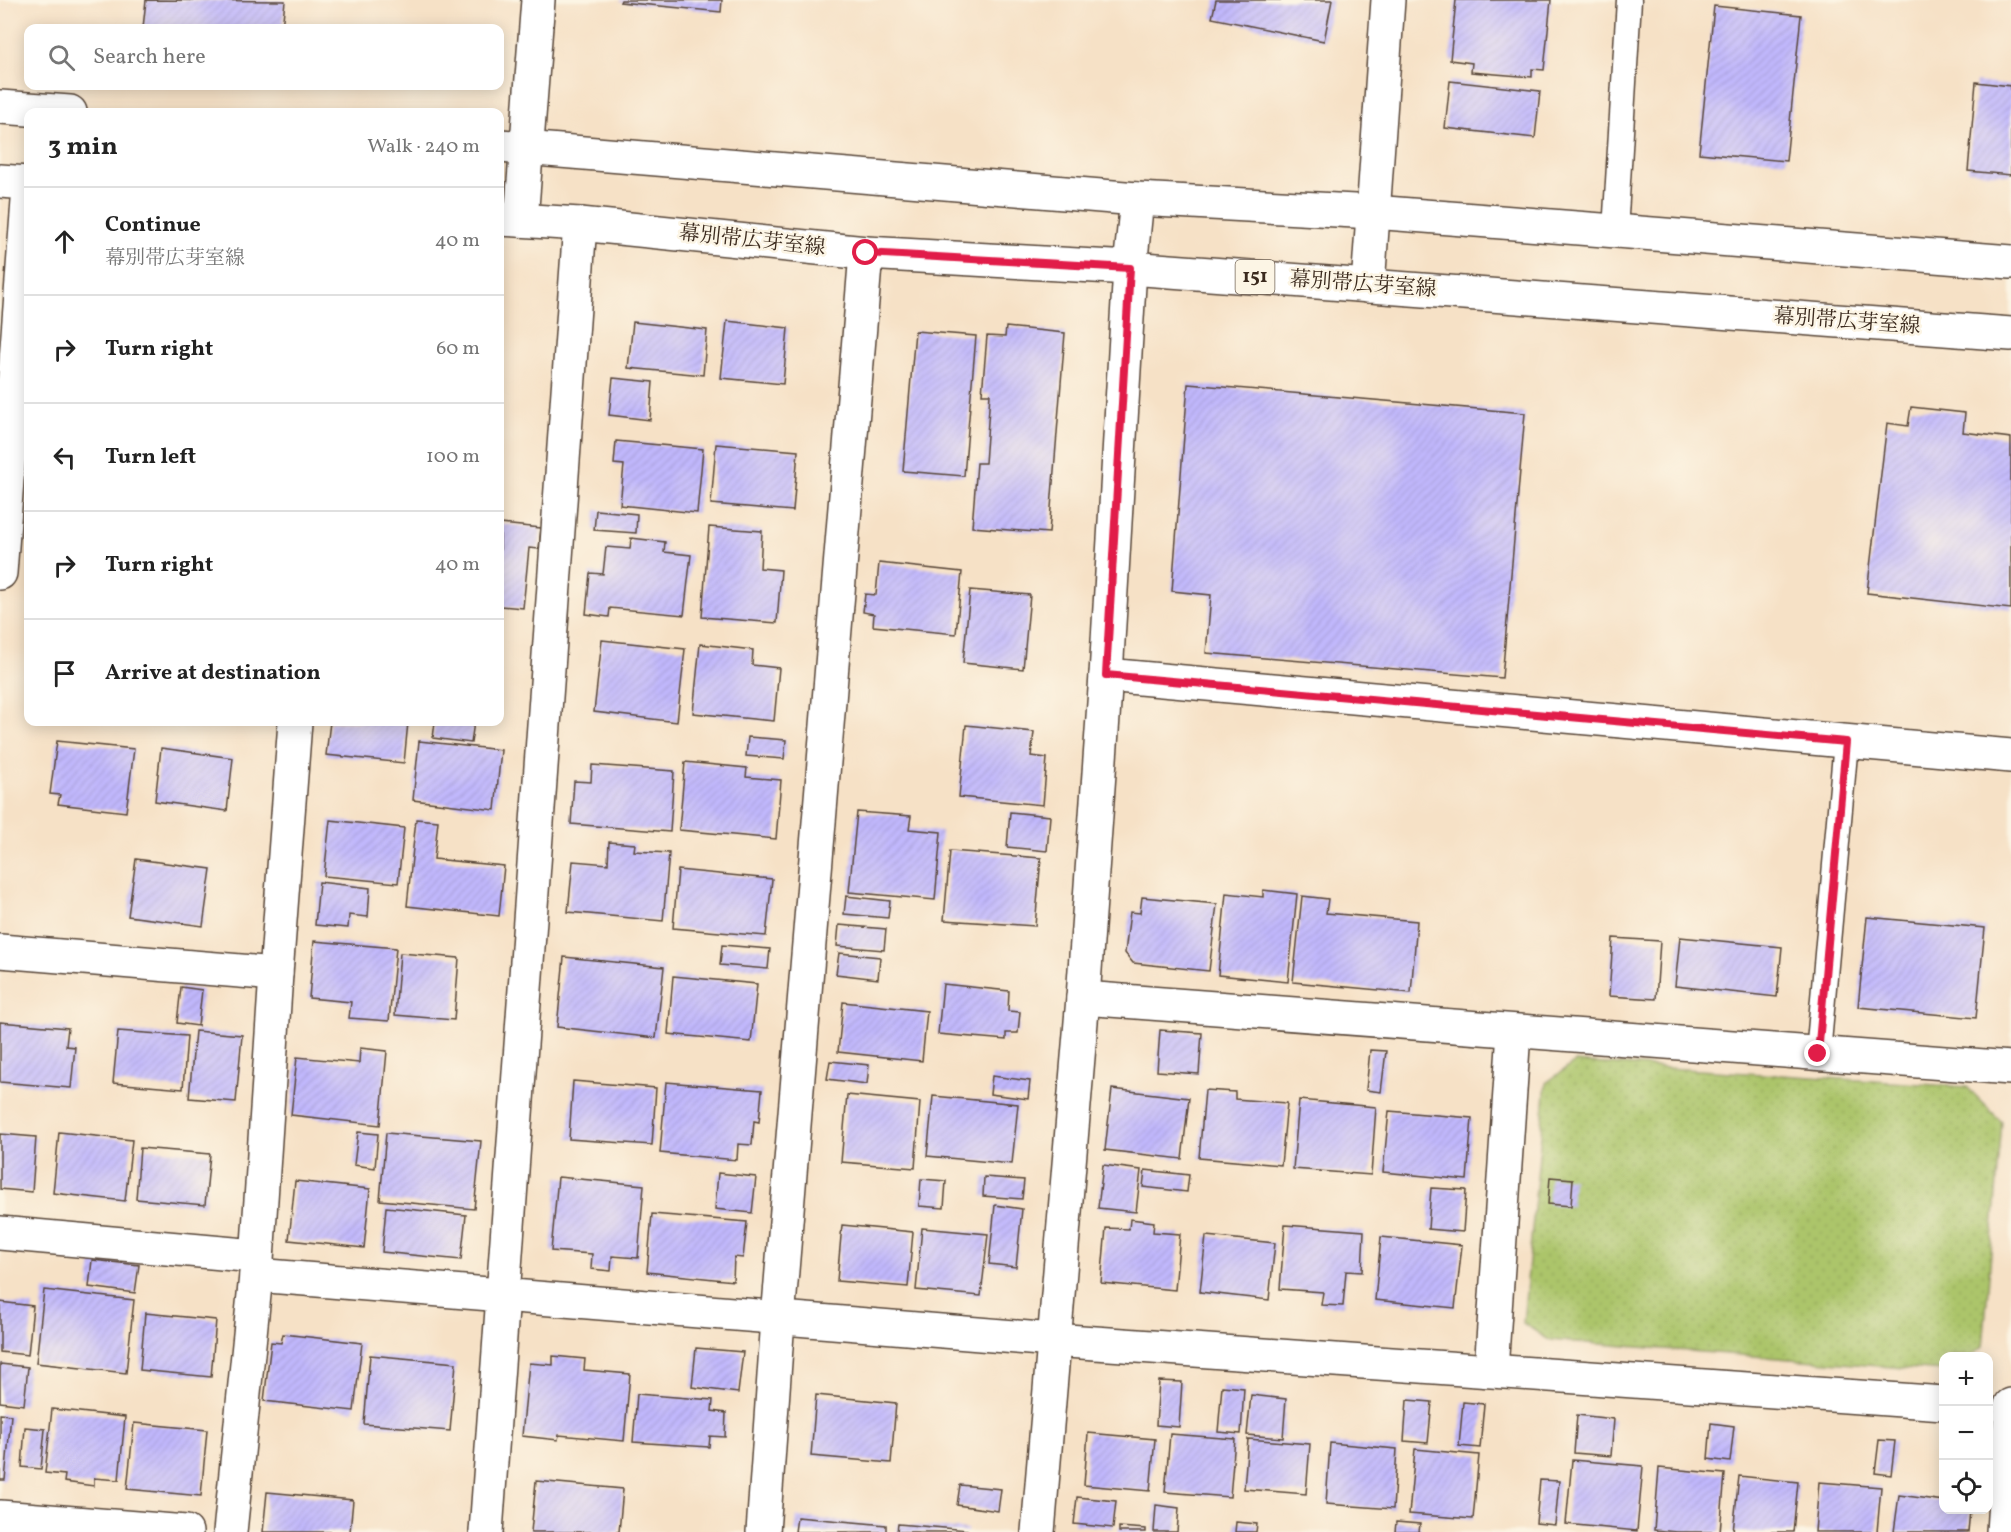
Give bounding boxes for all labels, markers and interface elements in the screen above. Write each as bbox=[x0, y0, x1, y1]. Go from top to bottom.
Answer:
search box bbox=[24, 24, 504, 90]
icon: search bbox=[45, 41, 78, 74]
text: Search here bbox=[93, 42, 206, 73]
text: 3 min bbox=[48, 129, 118, 165]
text: Walk · 240 m bbox=[367, 133, 480, 161]
text: Continue bbox=[105, 210, 201, 241]
street label: 幕別帯広芽室線 bbox=[677, 219, 827, 263]
icon: ahead bbox=[48, 225, 81, 258]
text: 40 m bbox=[435, 227, 480, 255]
route start bbox=[852, 239, 878, 265]
text: 幕別帯広芽室線 bbox=[105, 245, 245, 273]
road number: 151 bbox=[1236, 260, 1274, 294]
street label: 幕別帯広芽室線 bbox=[1289, 265, 1437, 305]
street label: 幕別帯広芽室線 bbox=[1773, 302, 1921, 342]
icon: right bbox=[48, 333, 81, 366]
text: Turn right bbox=[105, 334, 213, 365]
text: 60 m bbox=[436, 335, 480, 363]
icon: left bbox=[48, 441, 81, 474]
text: Turn left bbox=[105, 442, 196, 473]
text: 100 m bbox=[426, 443, 480, 471]
icon: right bbox=[48, 549, 81, 582]
text: Turn right bbox=[105, 550, 213, 581]
text: 40 m bbox=[435, 551, 480, 579]
icon: arrive bbox=[48, 657, 81, 690]
text: Arrive at destination bbox=[105, 658, 321, 689]
route end bbox=[1804, 1040, 1830, 1066]
map controls bbox=[1939, 1352, 1993, 1514]
button: + bbox=[1939, 1352, 1993, 1406]
button: − bbox=[1939, 1406, 1993, 1460]
button: locate bbox=[1939, 1460, 1993, 1514]

